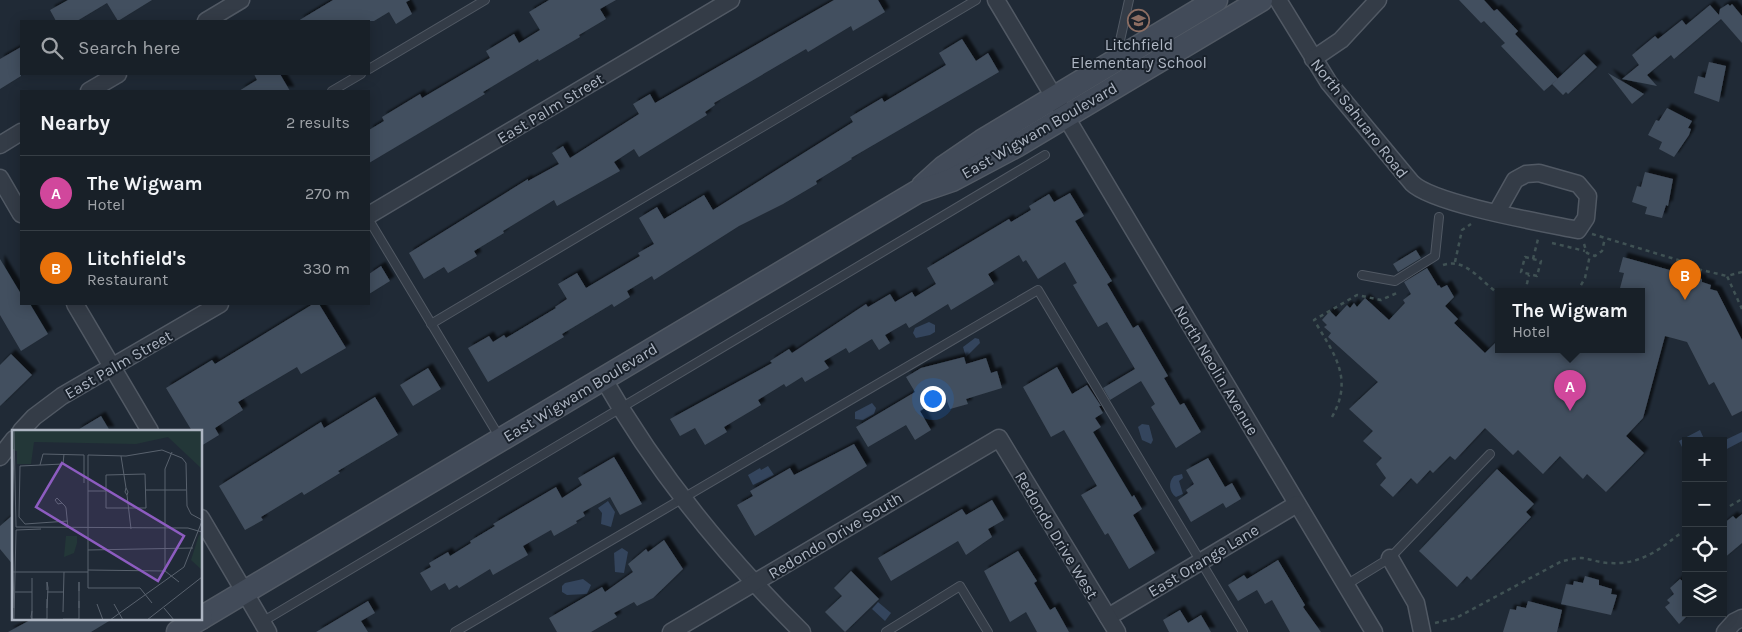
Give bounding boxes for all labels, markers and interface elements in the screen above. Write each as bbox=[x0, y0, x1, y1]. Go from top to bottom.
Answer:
school or university icon: Litchfield Elementary School bbox=[1127, 8, 1151, 32]
search box bbox=[20, 20, 370, 75]
icon: search bbox=[38, 34, 66, 62]
place label: Litchfield Elementary School bbox=[1071, 35, 1207, 72]
text: Search here bbox=[78, 37, 180, 59]
street label: North Sahuaro Road bbox=[1307, 55, 1412, 182]
street label: East Palm Street bbox=[494, 69, 607, 148]
street label: East Wigwam Boulevard bbox=[958, 78, 1120, 183]
text: Nearby bbox=[40, 111, 110, 135]
text: 2 results bbox=[286, 113, 350, 132]
text: The Wigwam bbox=[87, 173, 203, 195]
text: A bbox=[51, 184, 61, 203]
text: 270 m bbox=[305, 184, 350, 203]
text: Hotel bbox=[87, 195, 125, 214]
text: Litchfield's bbox=[87, 248, 186, 270]
text: B bbox=[51, 259, 61, 278]
text: 330 m bbox=[303, 259, 350, 278]
pin: B bbox=[1669, 259, 1701, 300]
text: Restaurant bbox=[87, 270, 168, 289]
popup bbox=[1495, 288, 1645, 353]
text: The Wigwam bbox=[1512, 300, 1628, 322]
street label: North Neolin Avenue bbox=[1170, 302, 1263, 439]
text: Hotel bbox=[1512, 322, 1550, 341]
street label: East Palm Street bbox=[61, 326, 175, 403]
street label: East Wigwam Boulevard bbox=[500, 339, 661, 446]
pin: A bbox=[1554, 370, 1586, 411]
your location bbox=[920, 386, 946, 412]
inset map bbox=[12, 430, 202, 620]
map controls bbox=[1682, 437, 1727, 617]
button: + bbox=[1682, 437, 1727, 482]
street label: Redondo Drive West bbox=[1011, 468, 1102, 603]
button: − bbox=[1682, 482, 1727, 527]
street label: Redondo Drive South bbox=[765, 488, 906, 583]
street label: East Orange Lane bbox=[1144, 520, 1262, 601]
button: locate bbox=[1682, 527, 1727, 572]
button: layers bbox=[1682, 572, 1727, 617]

